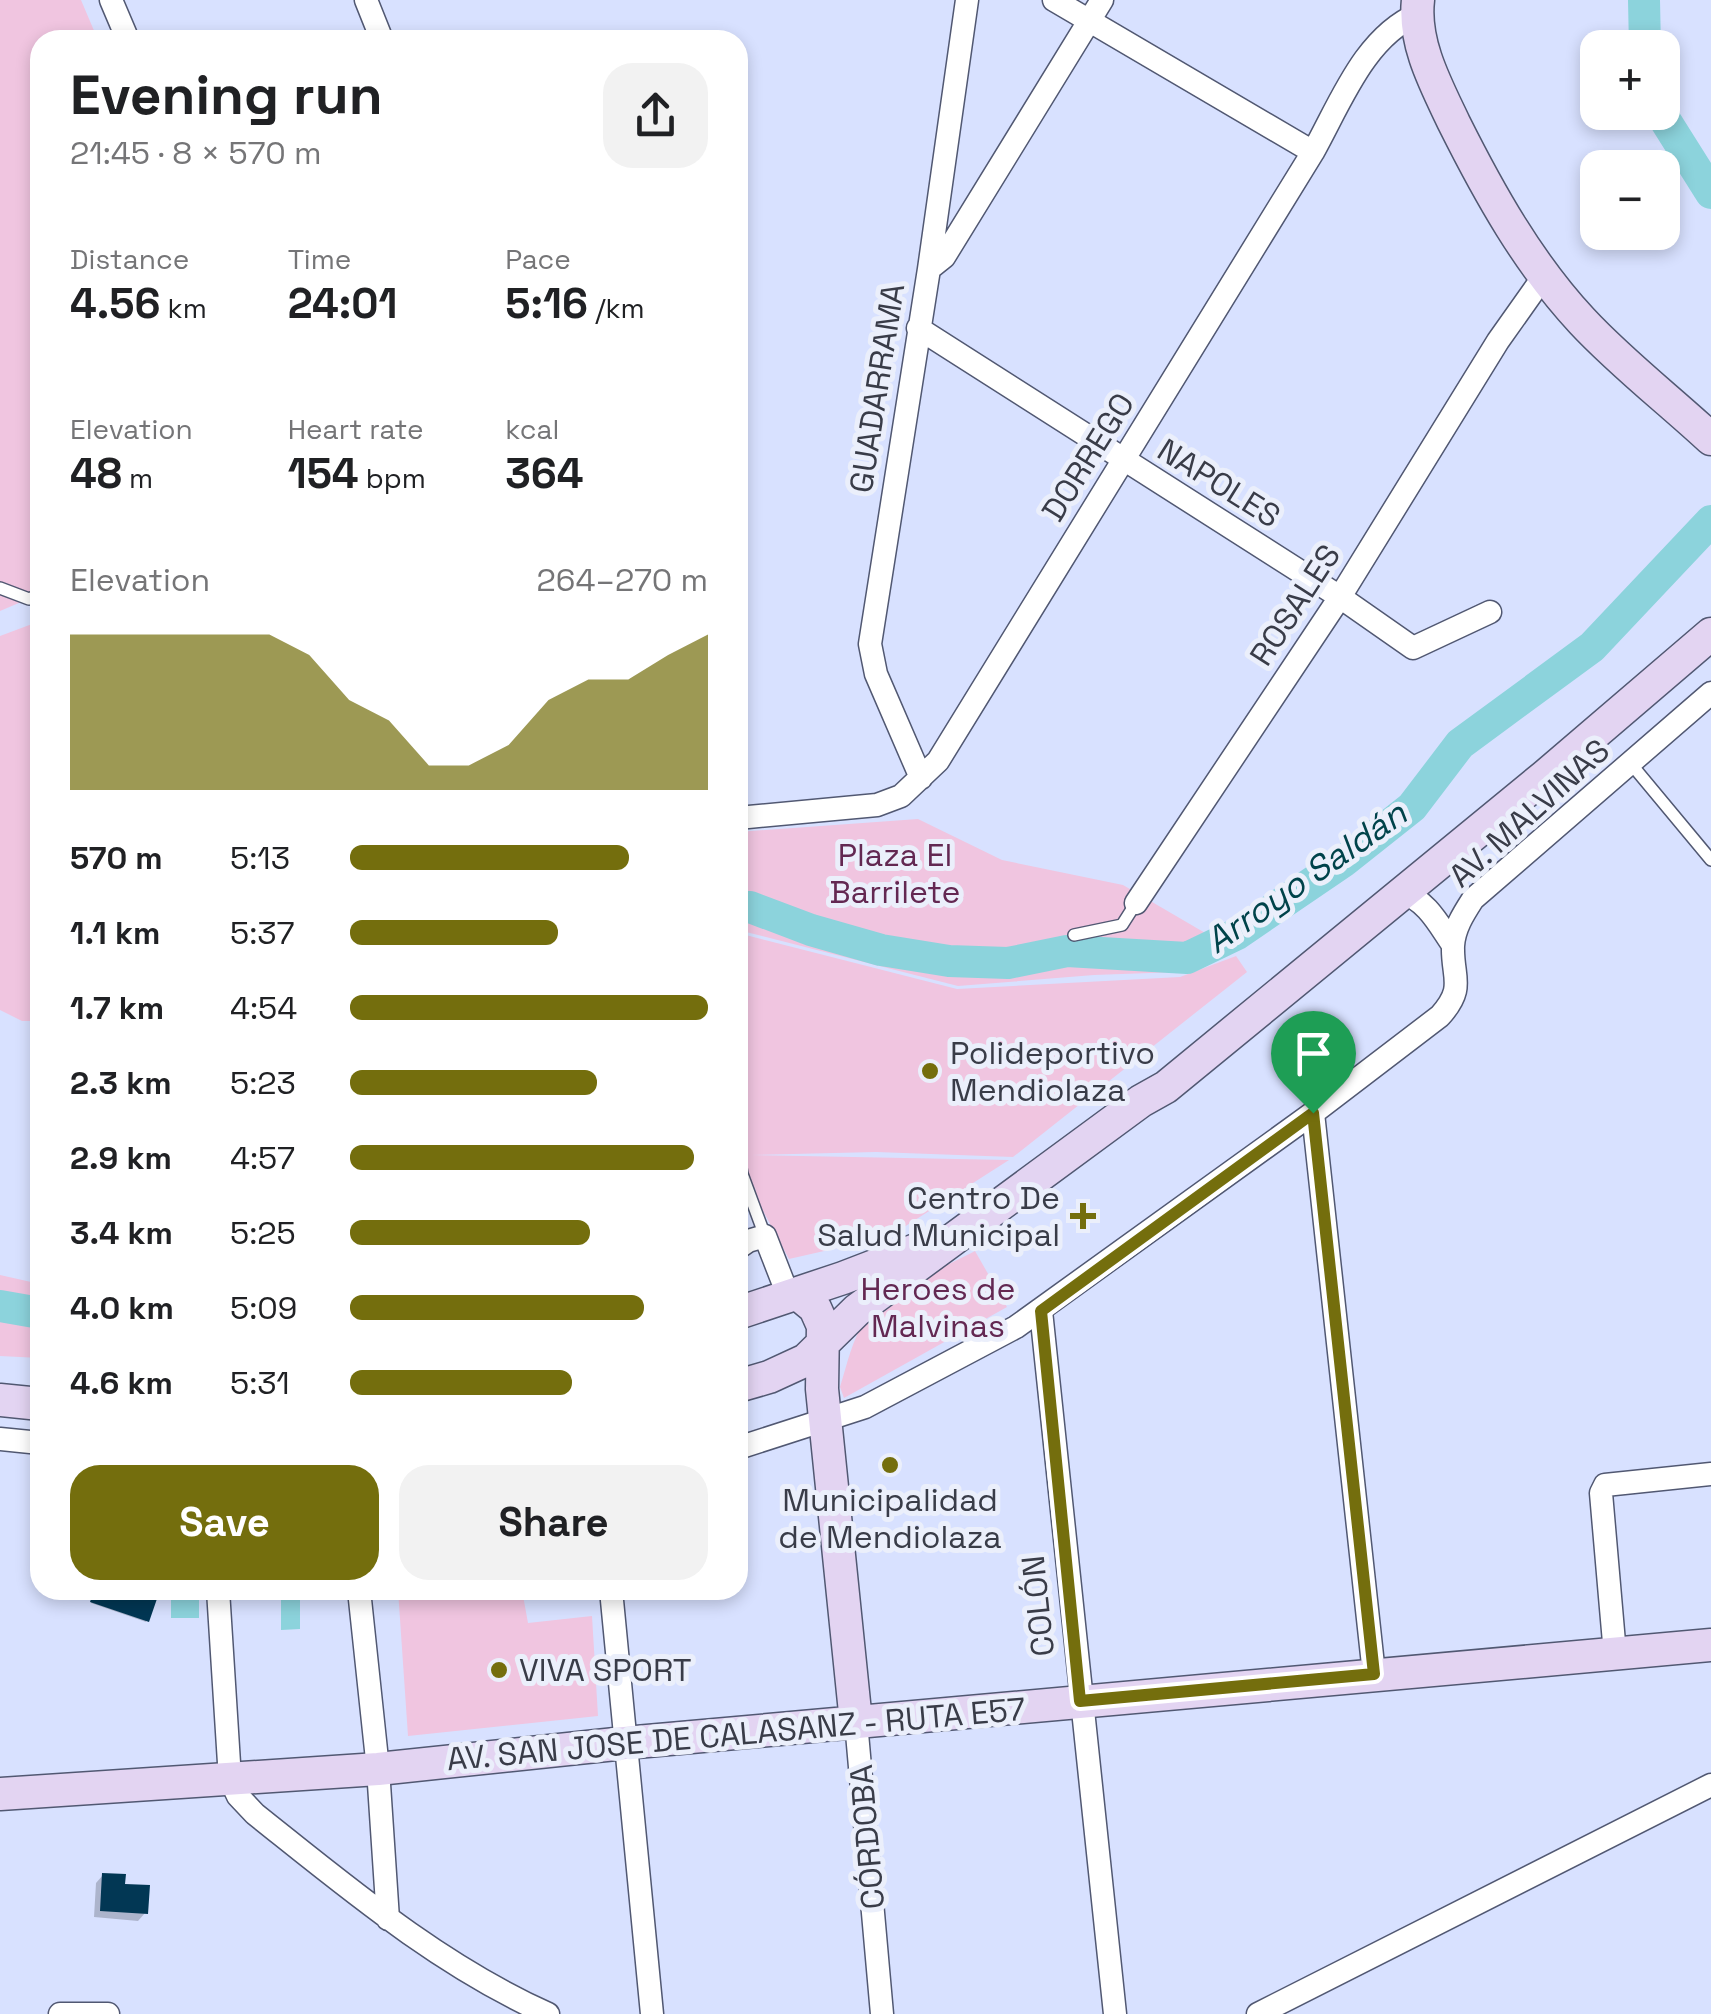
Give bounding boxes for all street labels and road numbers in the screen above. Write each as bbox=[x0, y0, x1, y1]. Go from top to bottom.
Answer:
street label: GUADARRAMA bbox=[841, 280, 913, 496]
street label: DORREGO bbox=[1033, 386, 1143, 528]
street label: NAPOLES bbox=[1150, 430, 1288, 536]
street label: ROSALES bbox=[1241, 537, 1349, 673]
street label: AV. MALVINAS bbox=[1440, 730, 1618, 896]
street label: COLÓN bbox=[1013, 1553, 1063, 1659]
street label: AV. SAN JOSE DE CALASANZ - RUTA E57 bbox=[445, 1689, 1027, 1779]
street label: CÓRDOBA bbox=[841, 1763, 893, 1911]

